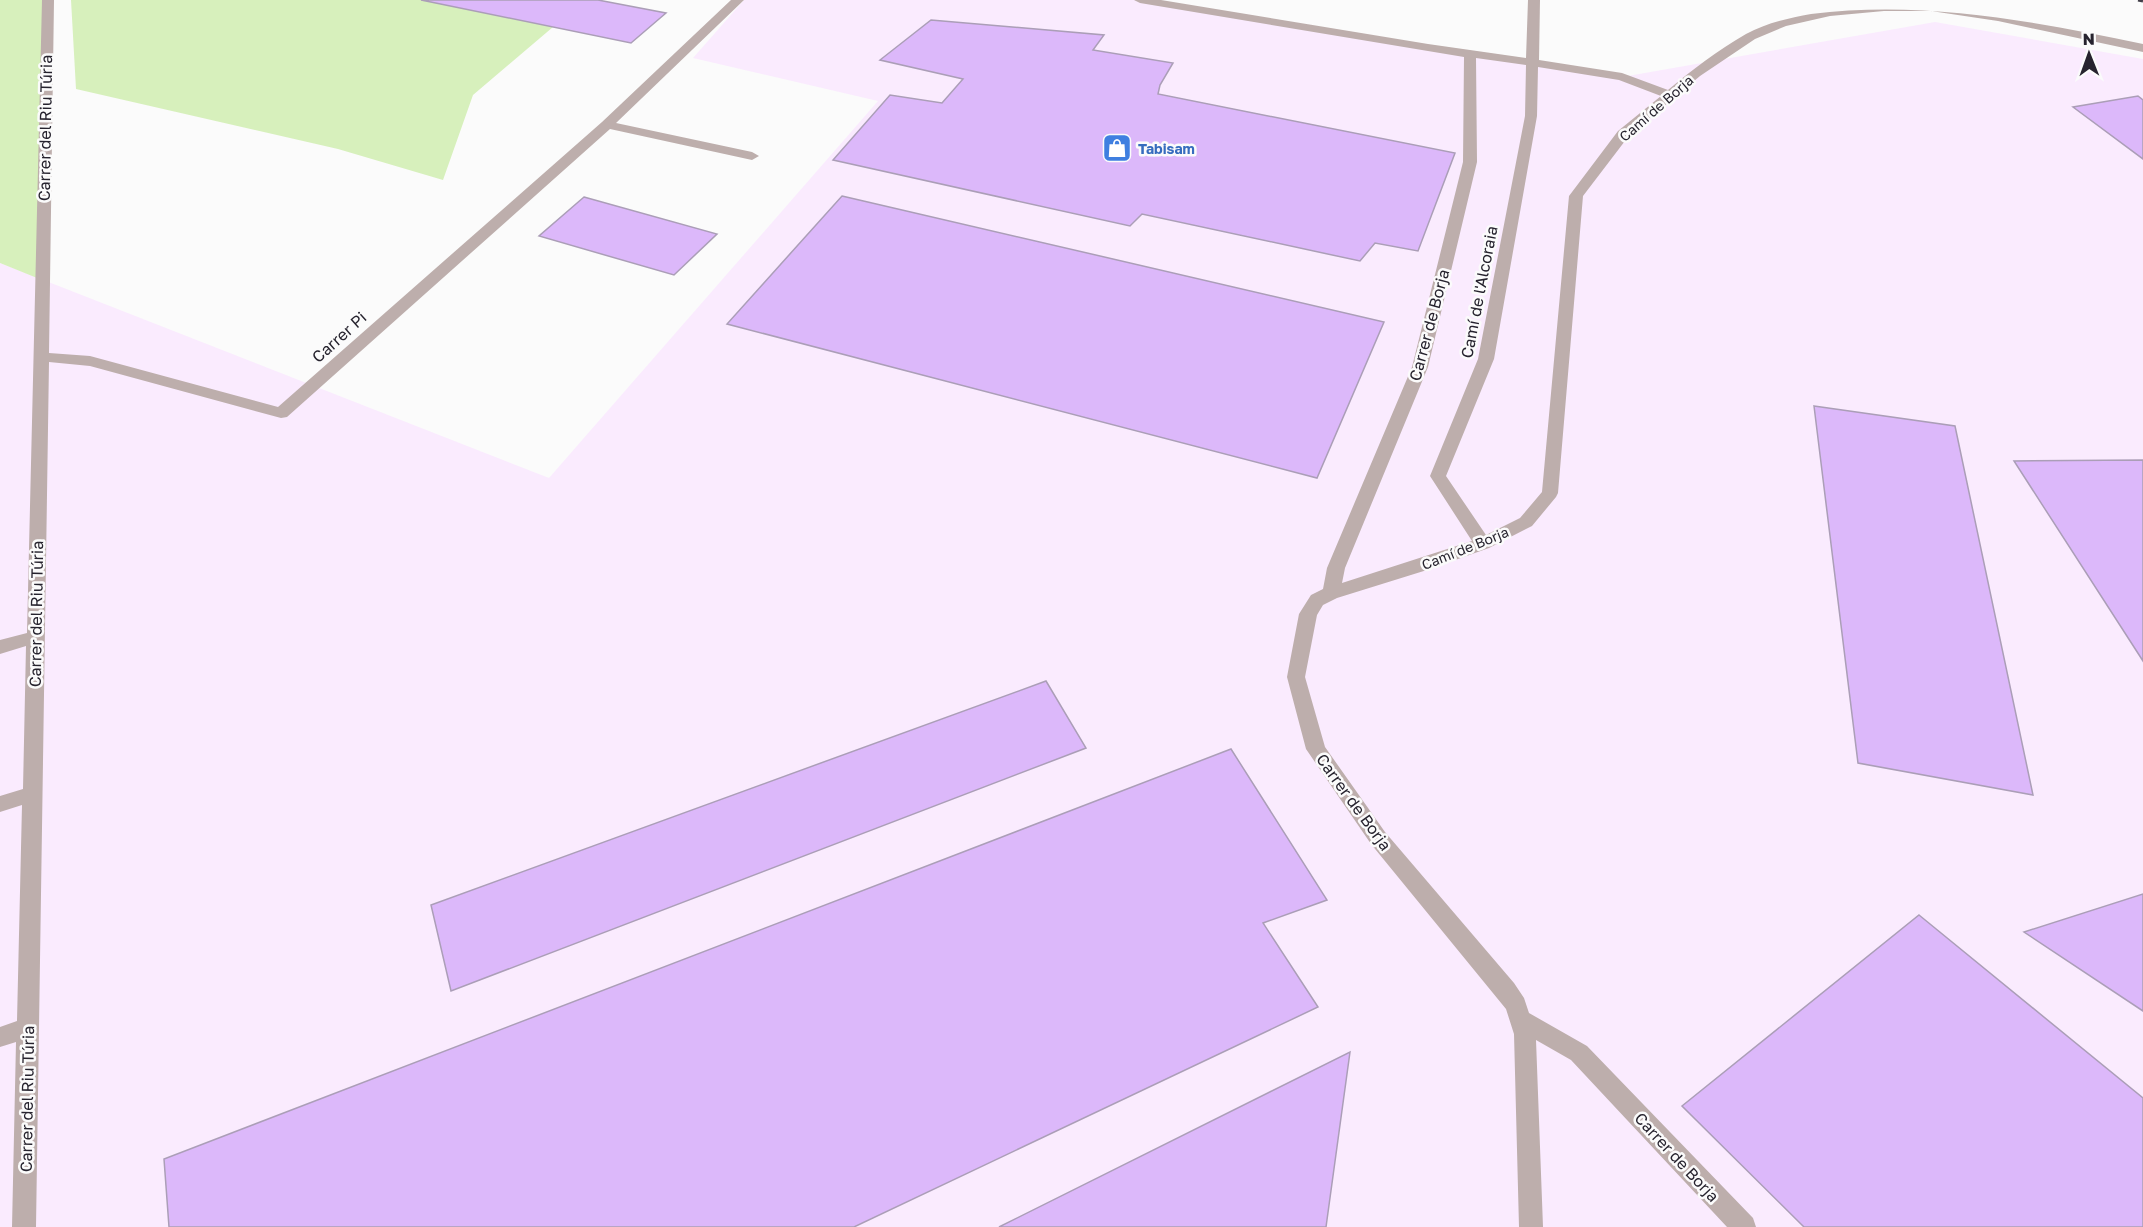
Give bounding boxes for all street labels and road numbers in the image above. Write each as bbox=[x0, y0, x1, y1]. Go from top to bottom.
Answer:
street label: Carrer del Riu Túria bbox=[34, 55, 56, 201]
street label: Camí de Borja bbox=[1616, 71, 1696, 145]
street label: Camí de l'Alcoraia bbox=[1456, 224, 1502, 360]
street label: Carrer de Borja bbox=[1404, 267, 1454, 383]
street label: Carrer Pi bbox=[308, 307, 370, 367]
street label: Camí de Borja bbox=[1419, 523, 1511, 573]
street label: Carrer del Riu Túria bbox=[25, 541, 47, 687]
street label: Carrer de Borja bbox=[1312, 750, 1396, 854]
street label: Carrer del Riu Túria bbox=[16, 1026, 38, 1172]
street label: Carrer de Borja bbox=[1631, 1108, 1723, 1206]

